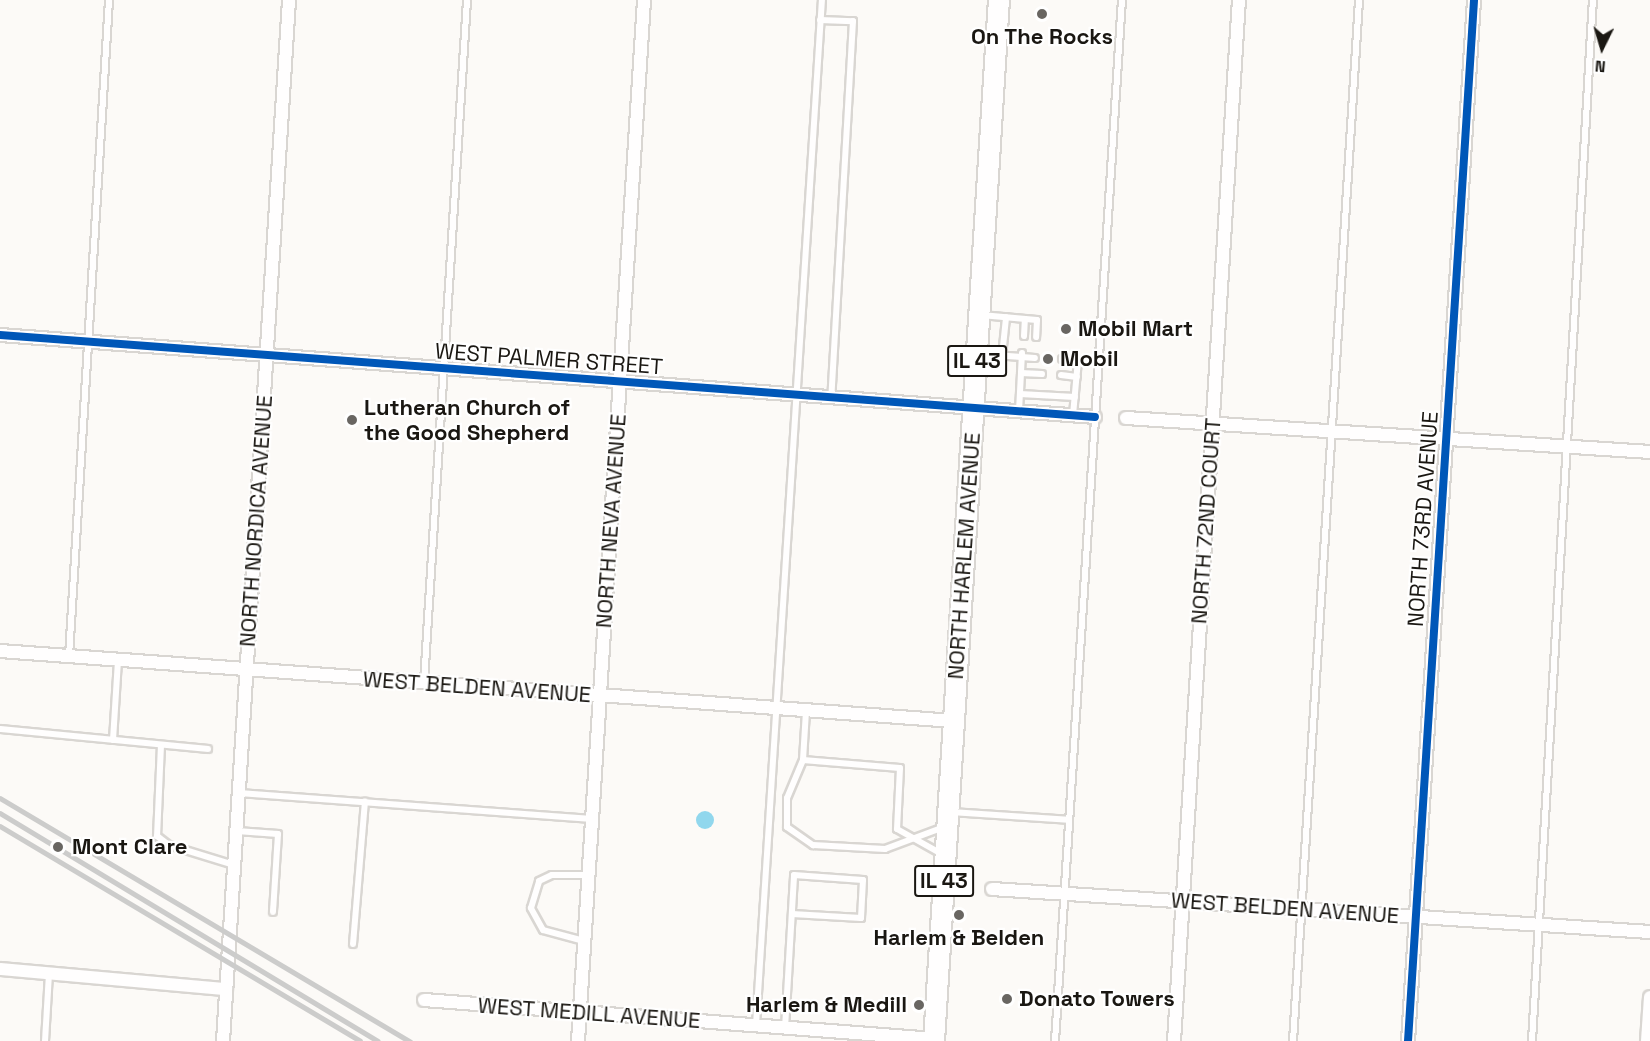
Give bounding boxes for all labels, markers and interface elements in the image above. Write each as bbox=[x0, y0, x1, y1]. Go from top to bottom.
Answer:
marker: On The Rocks bbox=[1035, 7, 1049, 21]
north arrow bbox=[1572, 18, 1632, 78]
place label: On The Rocks bbox=[971, 24, 1113, 50]
text: N bbox=[1594, 56, 1607, 77]
place label: Mobil Mart bbox=[1078, 316, 1193, 342]
marker: Mobil Mart bbox=[1059, 322, 1073, 336]
street label: WEST PALMER STREET bbox=[434, 338, 664, 380]
road number: IL 43 bbox=[946, 343, 1008, 379]
place label: Mobil bbox=[1060, 346, 1119, 372]
marker: Mobil bbox=[1041, 352, 1055, 366]
street label: NORTH NORDICA AVENUE bbox=[234, 394, 278, 648]
place label: Lutheran Church of the Good Shepherd bbox=[364, 394, 570, 446]
street label: NORTH 73RD AVENUE bbox=[1402, 410, 1444, 628]
marker: Lutheran Church of the Good Shepherd bbox=[345, 413, 359, 427]
street label: NORTH NEVA AVENUE bbox=[590, 413, 632, 629]
street label: NORTH 72ND COURT bbox=[1186, 417, 1226, 625]
street label: NORTH HARLEM AVENUE bbox=[942, 432, 986, 680]
street label: WEST BELDEN AVENUE bbox=[362, 666, 592, 708]
place label: Mont Clare bbox=[72, 834, 187, 860]
marker: Mont Clare bbox=[49, 838, 67, 856]
road number: IL 43 bbox=[912, 863, 976, 899]
street label: WEST BELDEN AVENUE bbox=[1170, 887, 1400, 929]
marker: Harlem & Belden bbox=[952, 908, 966, 922]
place label: Harlem & Belden bbox=[874, 925, 1044, 951]
place label: Donato Towers bbox=[1019, 986, 1175, 1012]
street label: WEST MEDILL AVENUE bbox=[476, 992, 702, 1034]
place label: Harlem & Medill bbox=[746, 992, 907, 1018]
marker: Donato Towers bbox=[1000, 992, 1014, 1006]
marker: Harlem & Medill bbox=[912, 998, 926, 1012]

